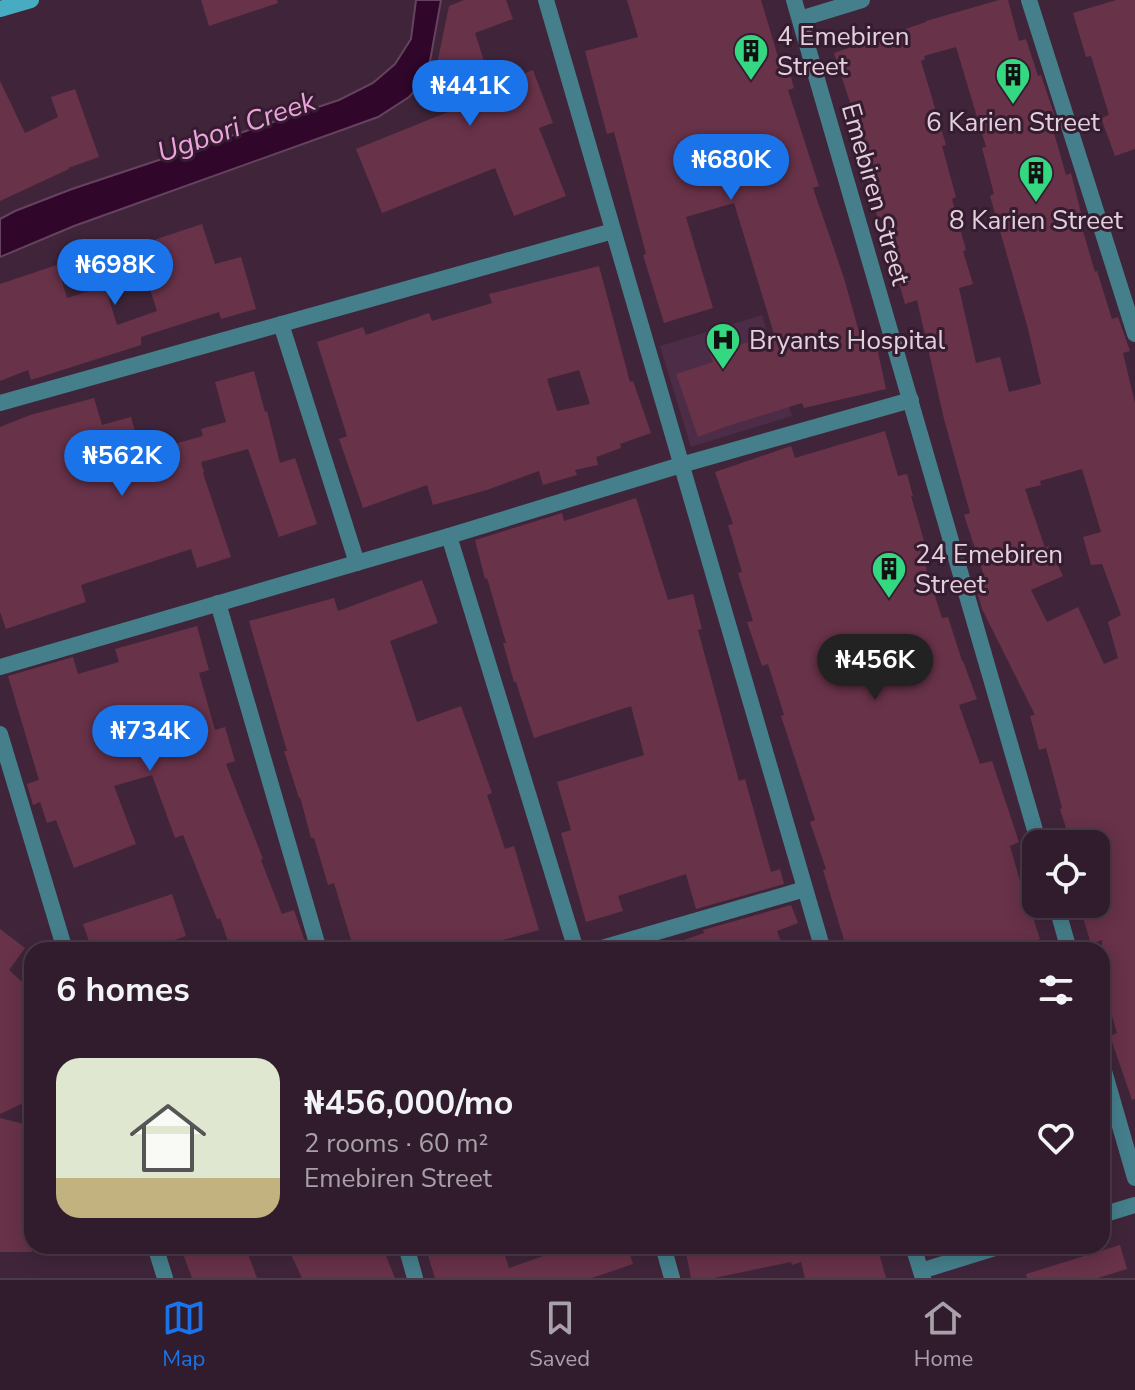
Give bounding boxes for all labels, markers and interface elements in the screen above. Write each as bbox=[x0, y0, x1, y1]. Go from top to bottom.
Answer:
place label: 4 Emebiren Street bbox=[777, 19, 909, 84]
building icon: 4 Emebiren Street bbox=[732, 32, 770, 82]
building icon: 6 Karien Street bbox=[994, 56, 1032, 106]
pin: ₦441K bbox=[414, 60, 526, 128]
text: ₦441K bbox=[430, 68, 510, 103]
water label: Ugbori Creek bbox=[152, 82, 321, 172]
street label: Emebiren Street bbox=[833, 99, 918, 290]
place label: 6 Karien Street bbox=[926, 105, 1101, 140]
pin: ₦680K bbox=[675, 134, 787, 202]
text: ₦680K bbox=[691, 142, 771, 177]
building icon: 8 Karien Street bbox=[1017, 154, 1055, 204]
place label: 8 Karien Street bbox=[949, 203, 1124, 238]
pin: ₦698K bbox=[59, 239, 171, 307]
text: ₦698K bbox=[75, 247, 155, 282]
hospital icon: Bryants Hospital bbox=[704, 321, 742, 371]
place label: Bryants Hospital bbox=[749, 323, 945, 358]
pin: ₦562K bbox=[66, 430, 178, 498]
text: ₦562K bbox=[82, 438, 162, 473]
place label: 24 Emebiren Street bbox=[915, 537, 1063, 602]
building icon: 24 Emebiren Street bbox=[870, 550, 908, 600]
pin: ₦456K bbox=[819, 634, 931, 702]
text: ₦456K bbox=[835, 642, 915, 677]
pin: ₦734K bbox=[94, 705, 206, 773]
text: ₦734K bbox=[110, 713, 190, 748]
map controls bbox=[1022, 830, 1110, 918]
button: locate bbox=[1022, 830, 1110, 918]
text: 6 homes bbox=[56, 967, 190, 1013]
icon: filters bbox=[1034, 968, 1078, 1012]
text: ₦456,000/mo bbox=[304, 1080, 513, 1126]
icon: home bbox=[120, 1090, 216, 1186]
icon: heart bbox=[1034, 1116, 1078, 1160]
text: 2 rooms · 60 m² bbox=[304, 1126, 488, 1161]
text: Emebiren Street bbox=[304, 1161, 492, 1196]
tab: Map bbox=[162, 1296, 206, 1374]
tab: Saved bbox=[529, 1296, 590, 1374]
tab: Home bbox=[914, 1296, 973, 1374]

